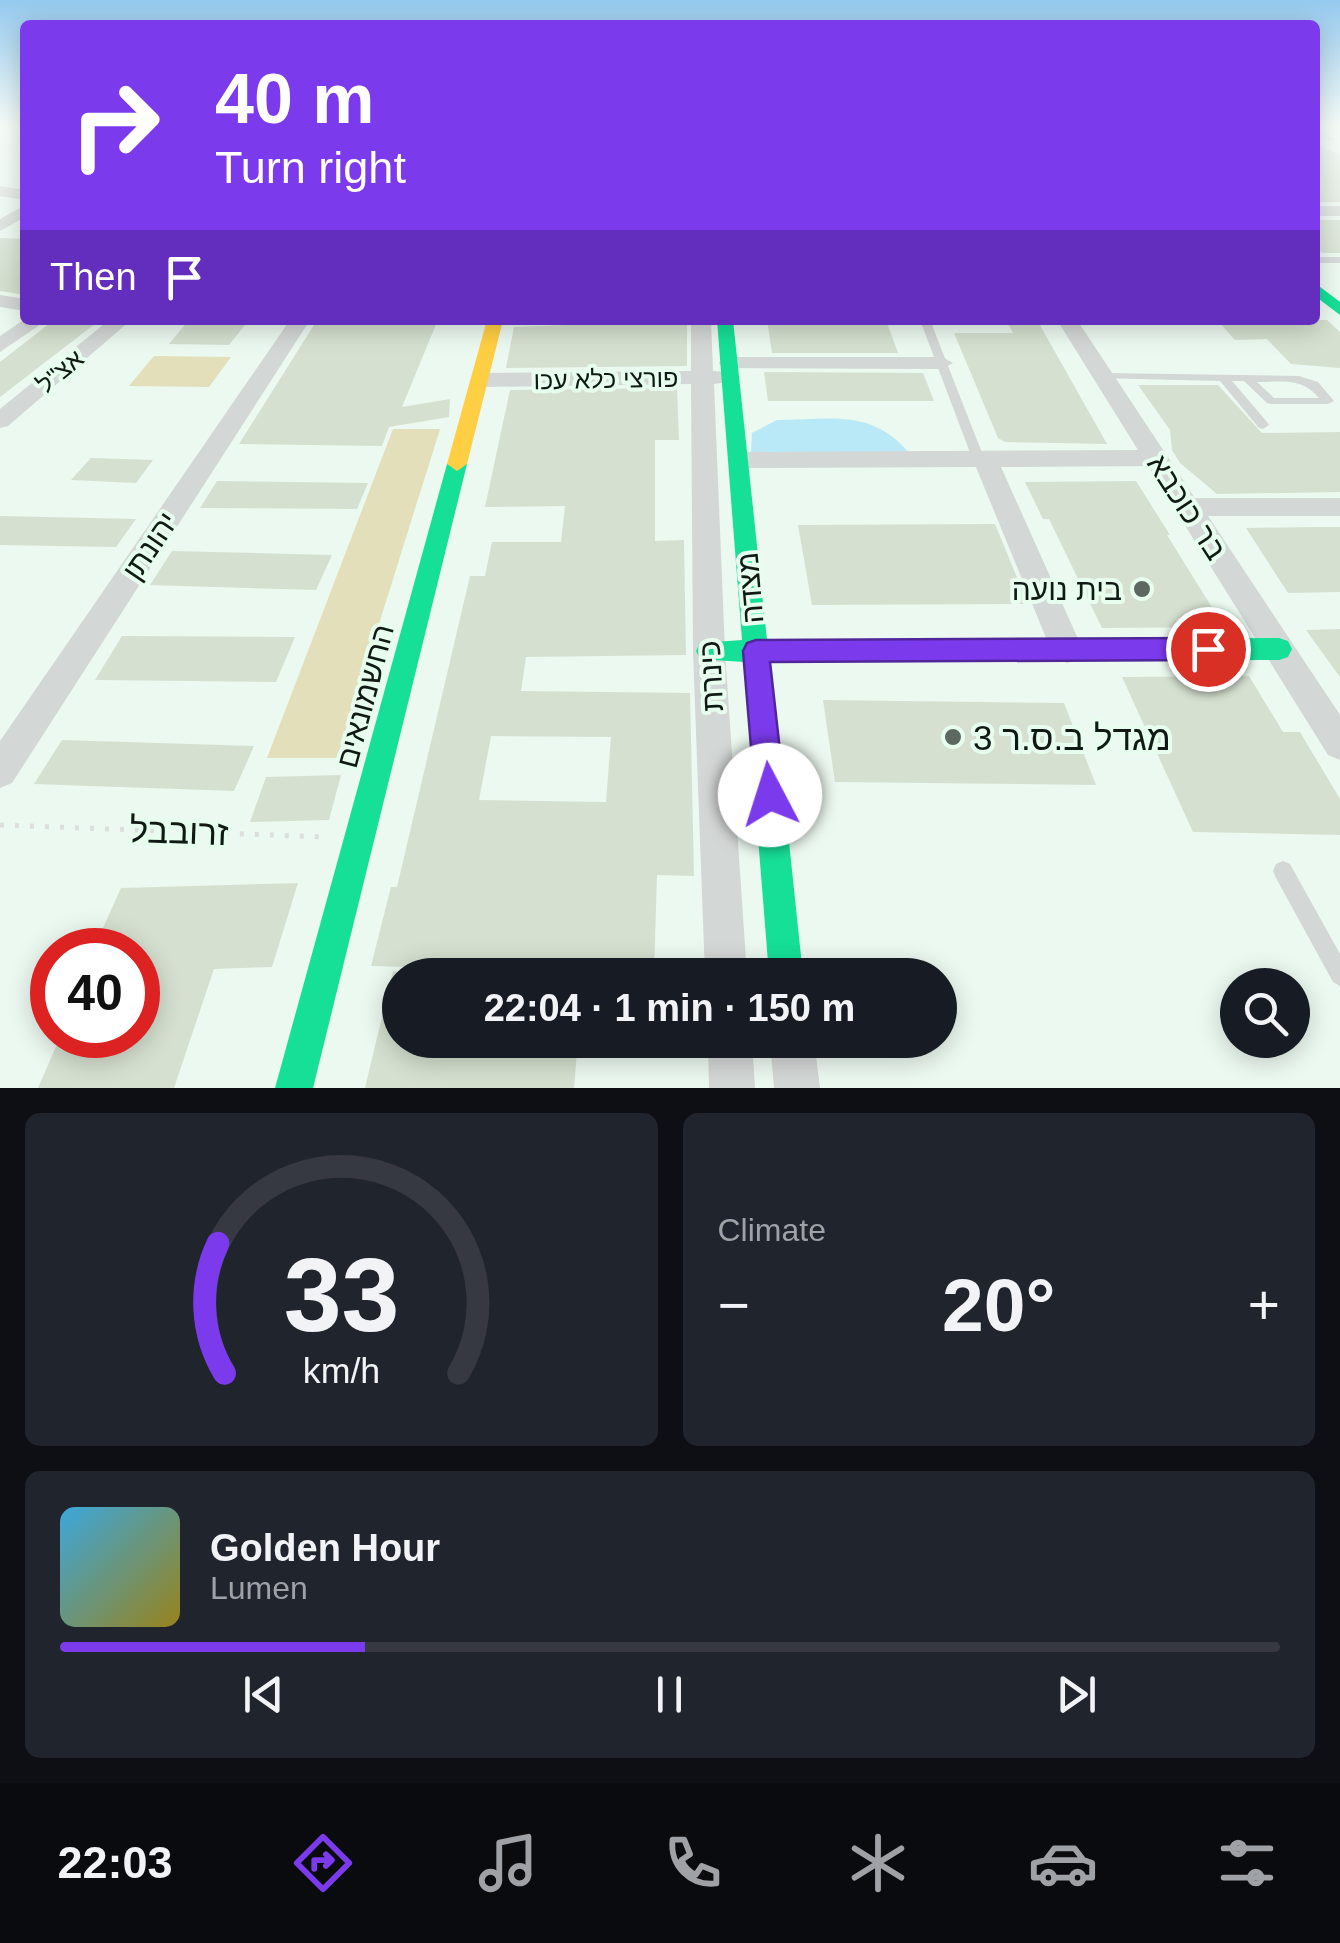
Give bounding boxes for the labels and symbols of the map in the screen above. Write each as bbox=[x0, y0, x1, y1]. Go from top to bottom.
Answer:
street label: אצ"ל bbox=[31, 344, 89, 398]
street label: פורצי כלא עכו bbox=[533, 364, 679, 394]
street label: בר כוכבא bbox=[1141, 448, 1233, 566]
street label: יהונתן bbox=[116, 506, 184, 586]
street label: מצדה bbox=[730, 551, 770, 625]
place label: בית נועה bbox=[1012, 573, 1122, 606]
marker: בית נועה bbox=[1131, 578, 1153, 600]
pin bbox=[1166, 607, 1251, 692]
street label: החשמונאים bbox=[330, 621, 400, 771]
street label: כינרת bbox=[693, 640, 729, 712]
place label: מגדל ב.ס.ר 3 bbox=[973, 718, 1171, 757]
marker: מגדל ב.ס.ר 3 bbox=[942, 726, 964, 748]
position arrow bbox=[718, 743, 822, 847]
street label: זרובבל bbox=[129, 810, 229, 852]
speed limit sign: 40 bbox=[30, 928, 160, 1058]

